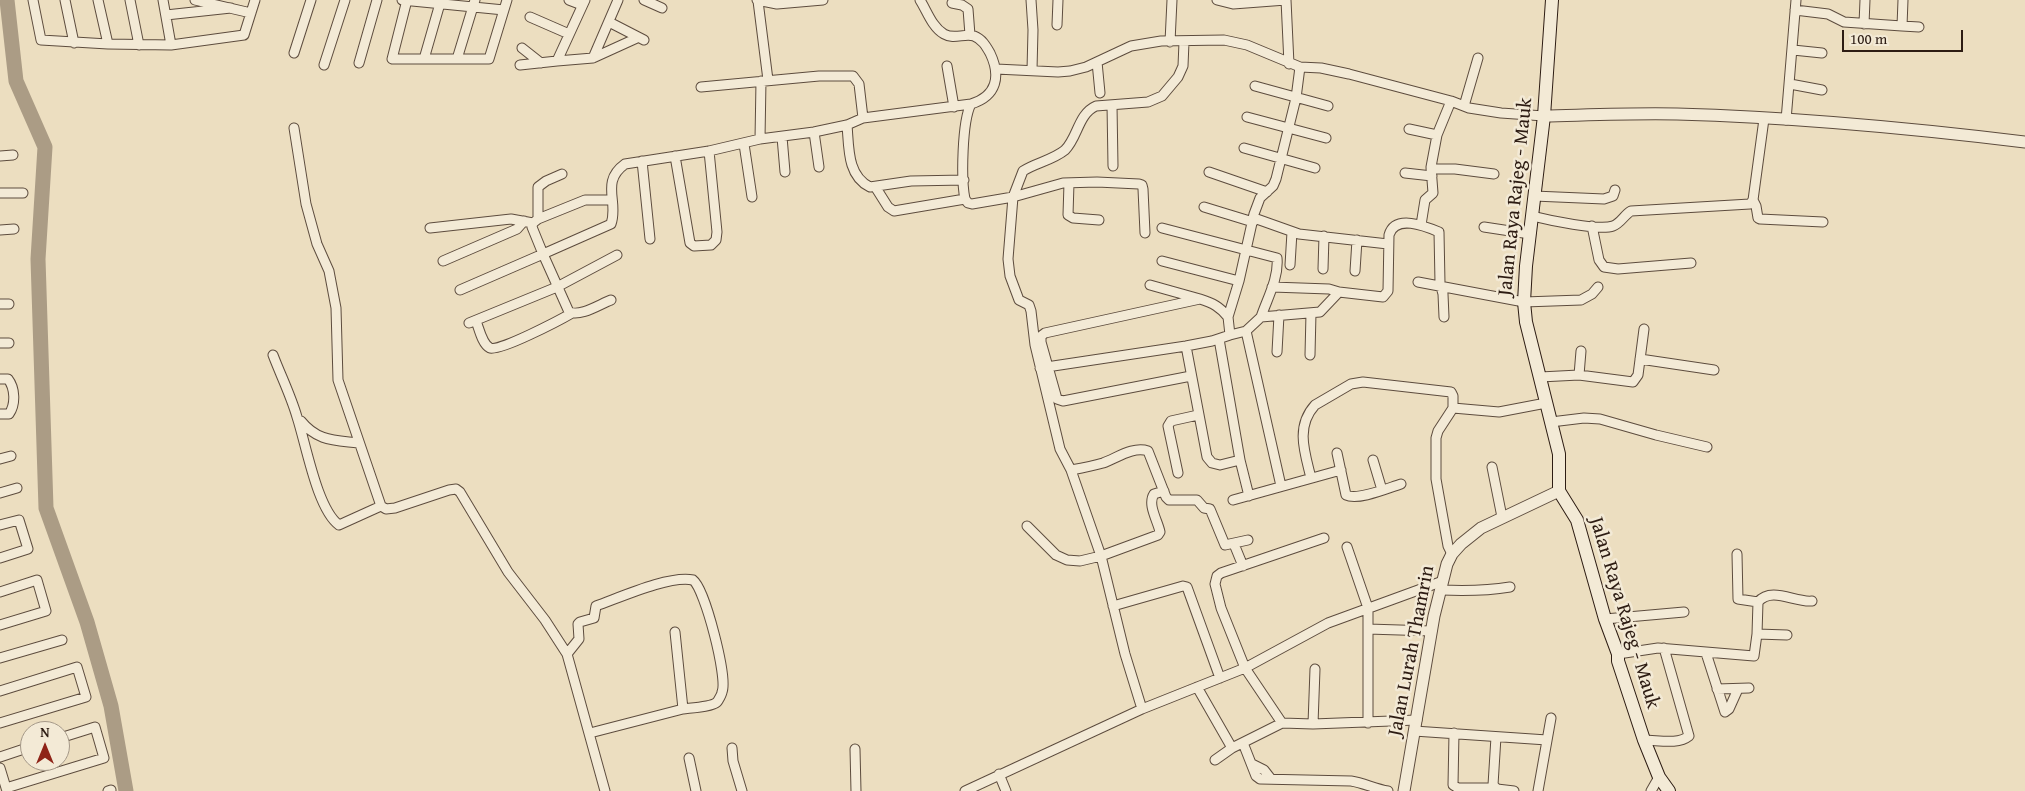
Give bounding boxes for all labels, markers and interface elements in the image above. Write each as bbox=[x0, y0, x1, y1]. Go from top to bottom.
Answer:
scale bar bbox=[1845, 20, 1966, 52]
text: 100 m bbox=[1850, 28, 1887, 49]
street label: Jalan Raya Rajeg - Mauk bbox=[1494, 97, 1538, 297]
street label: Jalan Raya Rajeg - Mauk bbox=[1583, 514, 1665, 712]
street label: Jalan Lurah Thamrin bbox=[1384, 564, 1440, 738]
north arrow bbox=[20, 721, 70, 771]
text: N bbox=[40, 722, 50, 742]

